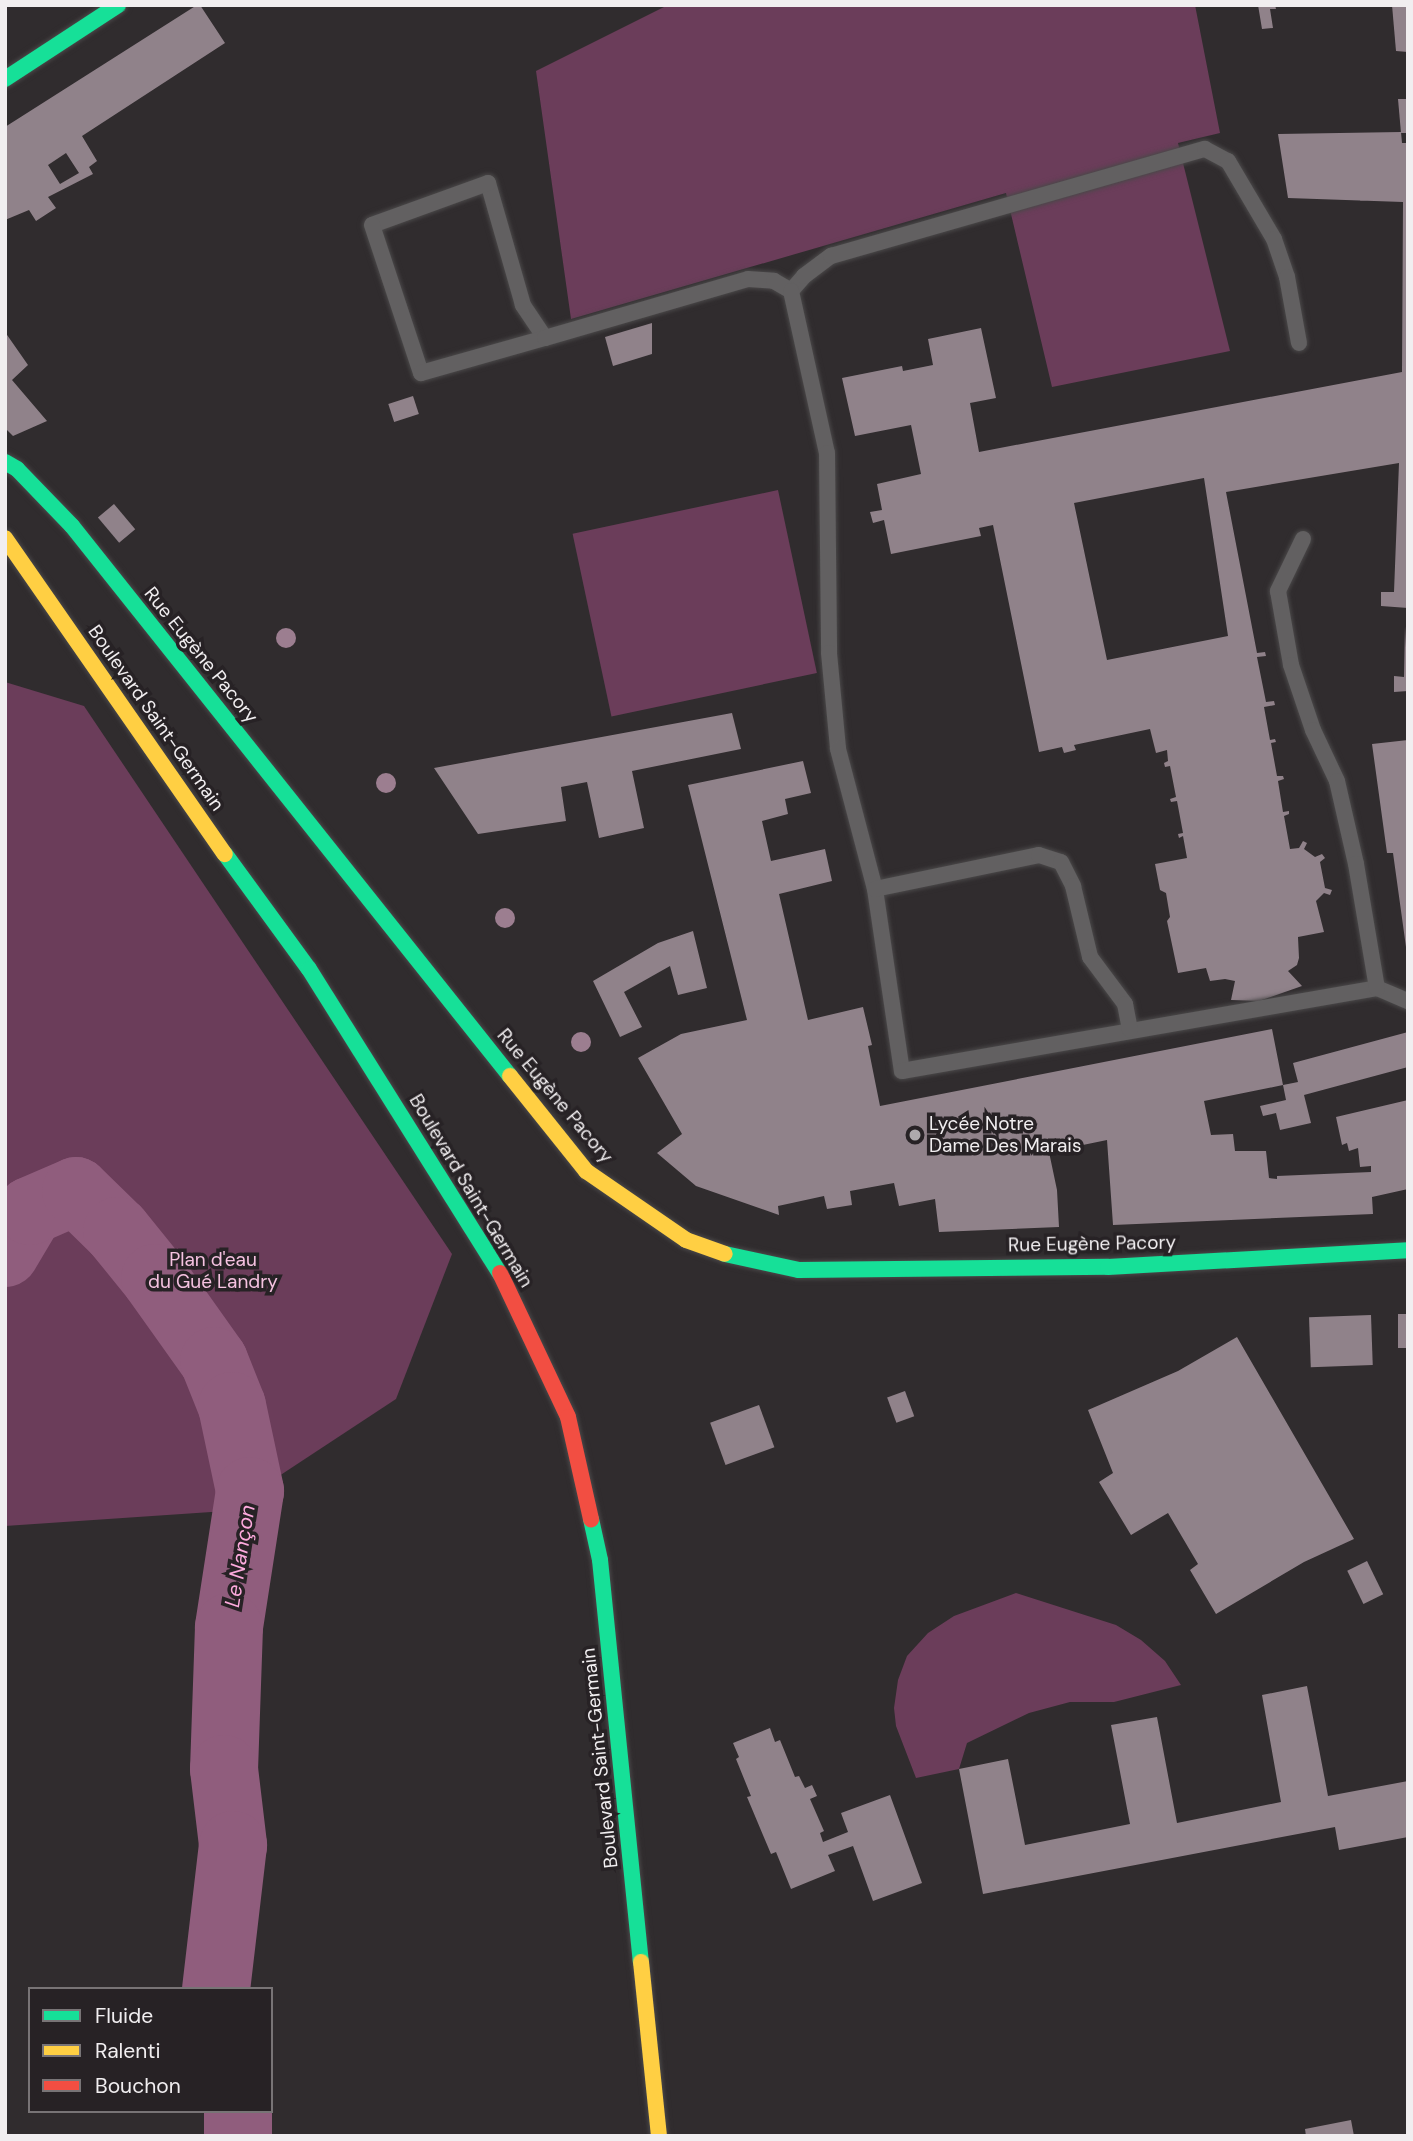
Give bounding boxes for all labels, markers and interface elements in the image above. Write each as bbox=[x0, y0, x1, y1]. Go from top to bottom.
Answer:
street label: Rue Eugène Pacory bbox=[139, 583, 263, 727]
street label: Boulevard Saint-Germain bbox=[83, 621, 229, 815]
street label: Rue Eugène Pacory bbox=[492, 1024, 618, 1168]
street label: Boulevard Saint-Germain bbox=[404, 1090, 538, 1292]
place label: Lycée Notre Dame Des Marais bbox=[929, 1113, 1081, 1157]
marker: Lycée Notre Dame Des Marais bbox=[907, 1127, 923, 1143]
street label: Rue Eugène Pacory bbox=[1008, 1231, 1176, 1257]
park label: Plan d'eau du Gué Landry bbox=[148, 1249, 278, 1293]
water label: Le Nançon bbox=[219, 1503, 261, 1609]
street label: Boulevard Saint-Germain bbox=[577, 1647, 623, 1869]
legend bbox=[28, 1987, 273, 2113]
text: Fluide bbox=[95, 2002, 153, 2030]
text: Ralenti bbox=[95, 2037, 161, 2065]
text: Bouchon bbox=[95, 2072, 181, 2100]

